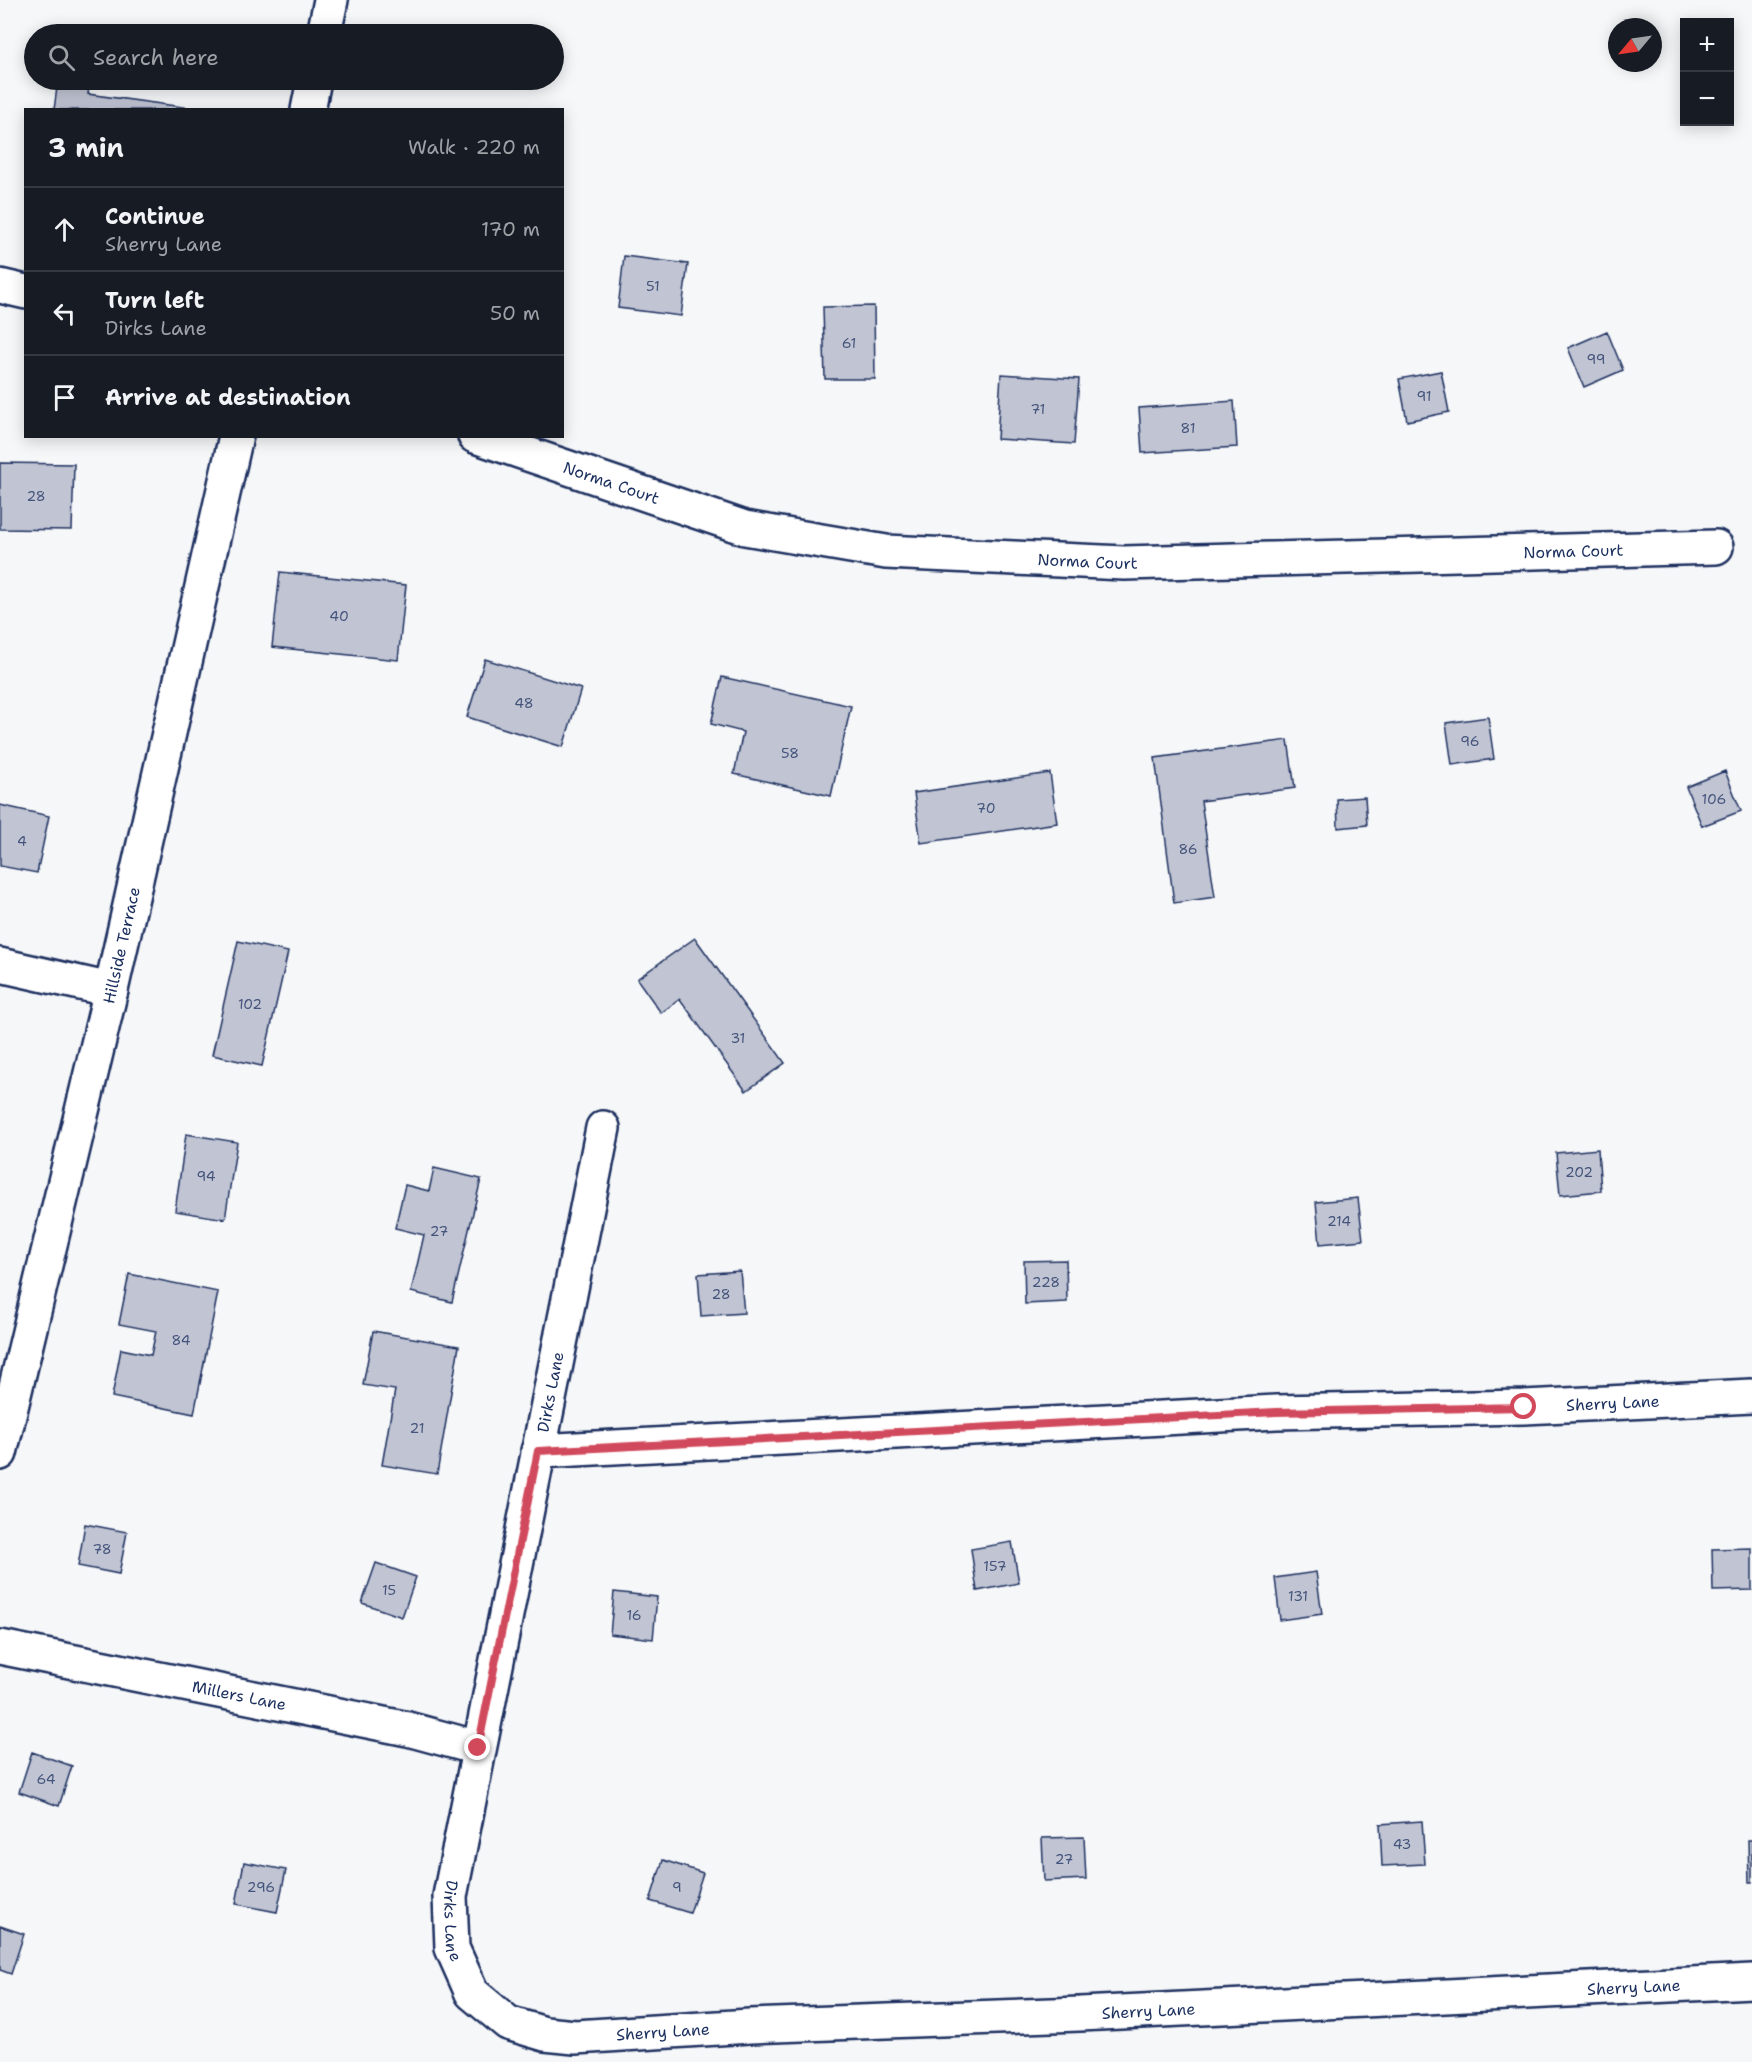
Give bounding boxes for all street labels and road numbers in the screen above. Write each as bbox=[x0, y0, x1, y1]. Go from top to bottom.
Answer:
street label: Norma Court bbox=[560, 457, 662, 509]
street label: Norma Court bbox=[1523, 540, 1624, 563]
street label: Norma Court bbox=[1037, 549, 1138, 574]
street label: Hillside Terrace bbox=[98, 885, 145, 1006]
street label: Dirks Lane bbox=[532, 1350, 569, 1434]
street label: Sherry Lane bbox=[1566, 1390, 1660, 1416]
street label: Millers Lane bbox=[190, 1676, 288, 1715]
street label: Dirks Lane bbox=[439, 1878, 467, 1965]
street label: Sherry Lane bbox=[1587, 1975, 1681, 2000]
street label: Sherry Lane bbox=[1101, 1998, 1196, 2024]
street label: Sherry Lane bbox=[615, 2019, 710, 2045]

